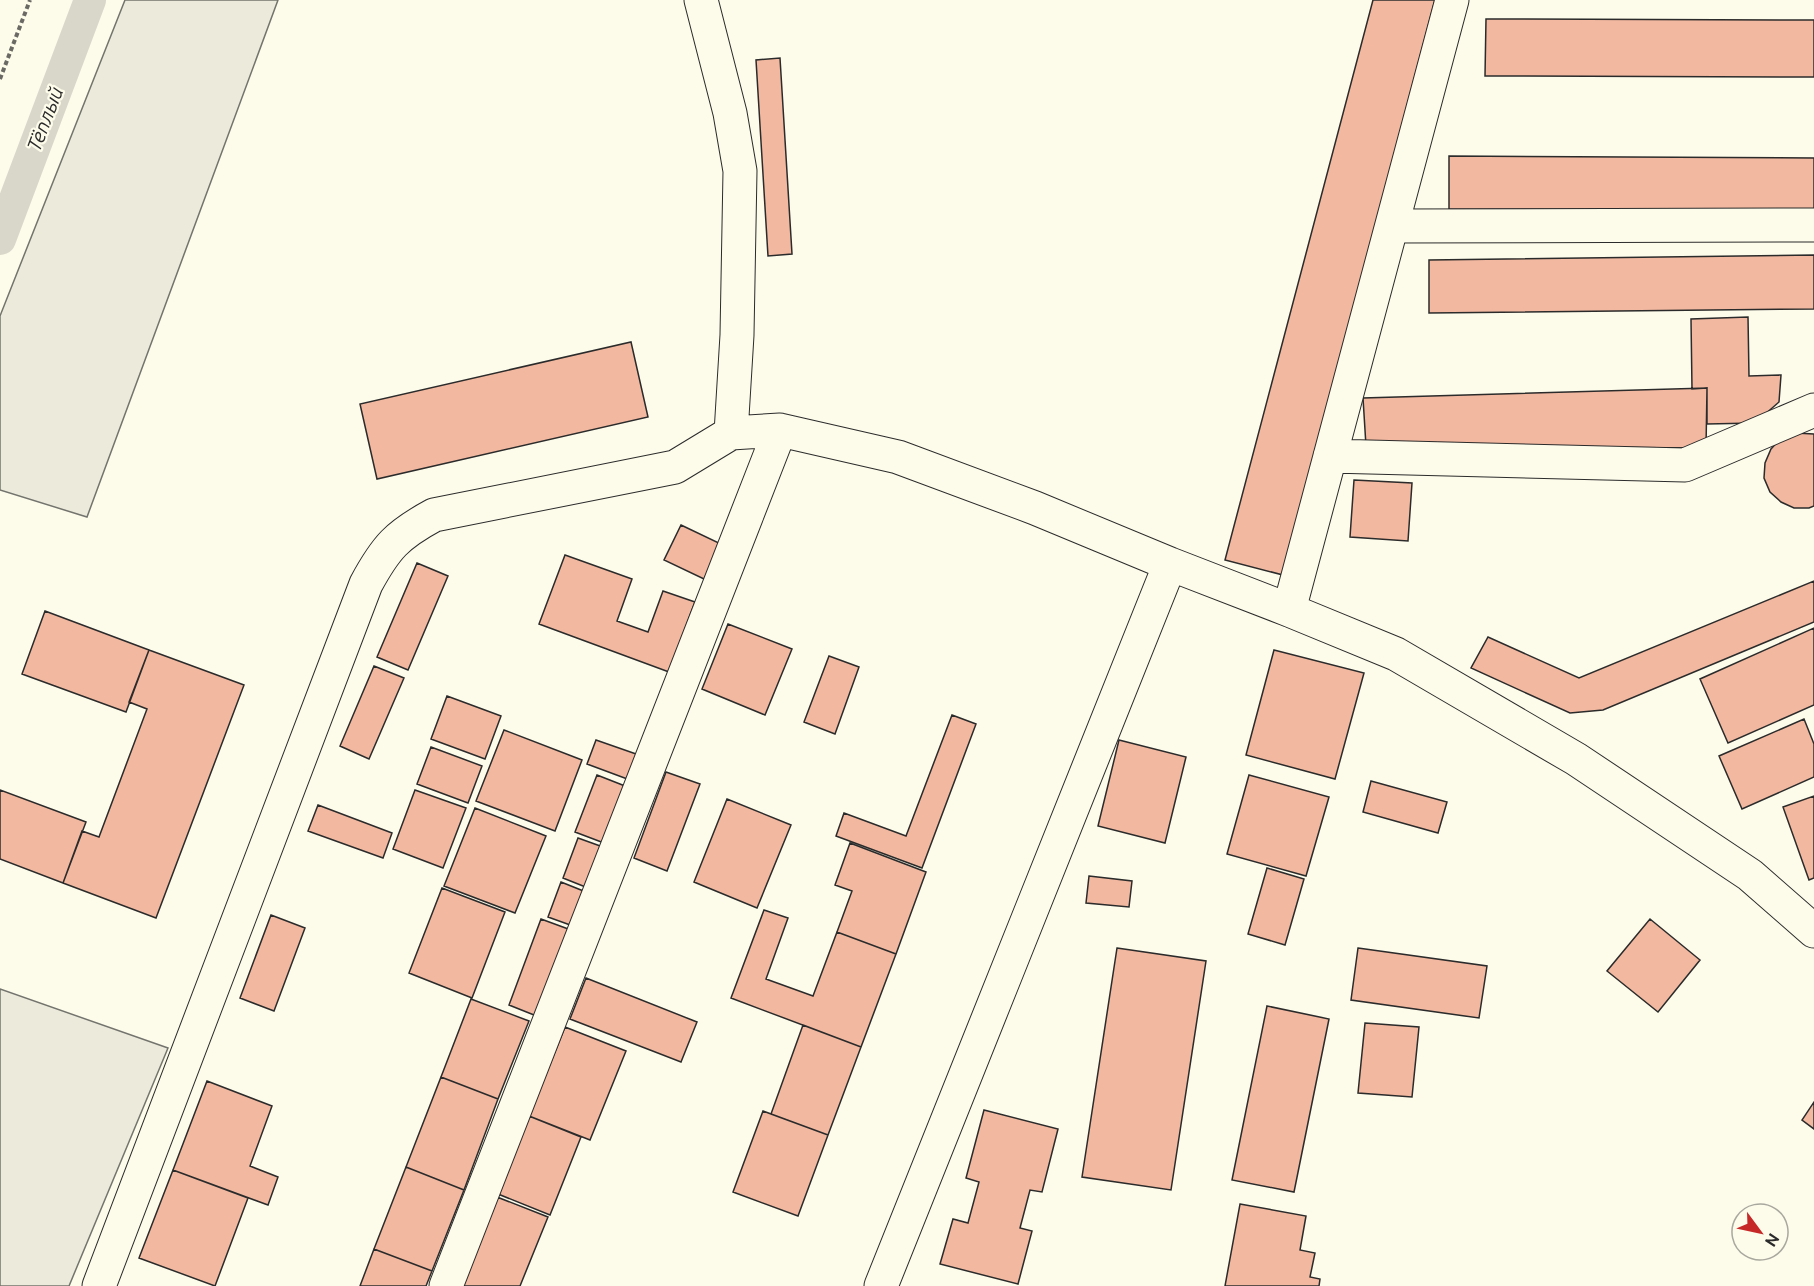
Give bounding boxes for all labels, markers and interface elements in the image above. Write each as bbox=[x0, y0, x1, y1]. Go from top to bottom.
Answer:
water label: Тёплый bbox=[22, 83, 67, 154]
north arrow bbox=[1730, 1202, 1790, 1262]
text: N bbox=[1762, 1230, 1783, 1250]

